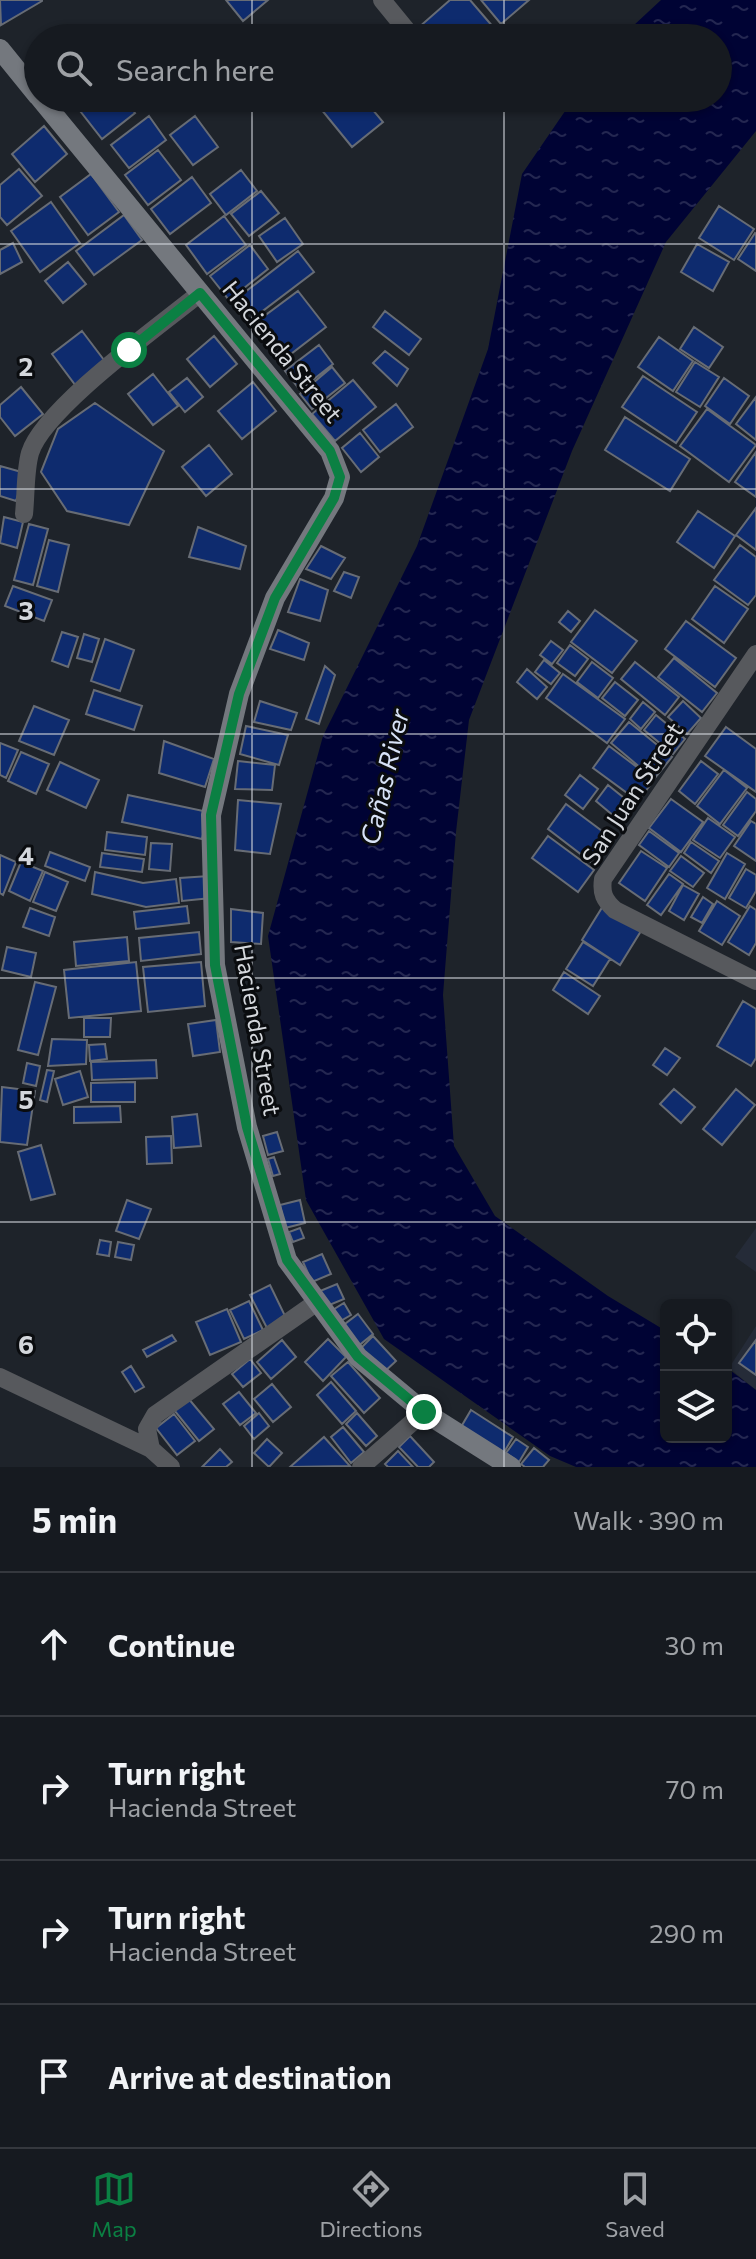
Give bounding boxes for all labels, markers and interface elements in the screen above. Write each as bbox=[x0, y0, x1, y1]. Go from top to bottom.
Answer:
search box bbox=[24, 24, 732, 112]
icon: search bbox=[52, 46, 96, 90]
text: Search here bbox=[116, 50, 275, 87]
street label: Hacienda Street bbox=[217, 274, 349, 428]
route start bbox=[111, 332, 147, 368]
text: 2 bbox=[19, 350, 33, 381]
text: 3 bbox=[18, 594, 34, 625]
water label: Cañas River bbox=[353, 704, 415, 847]
street label: San Juan Street bbox=[575, 716, 689, 870]
text: 4 bbox=[18, 839, 34, 870]
street label: Hacienda Street bbox=[229, 942, 288, 1118]
text: 5 bbox=[18, 1083, 34, 1114]
map controls bbox=[660, 1299, 732, 1443]
button: locate bbox=[660, 1299, 732, 1371]
text: 6 bbox=[18, 1328, 34, 1359]
button: layers bbox=[660, 1371, 732, 1443]
route end bbox=[406, 1394, 442, 1430]
text: 5 min bbox=[32, 1498, 117, 1540]
text: Walk · 390 m bbox=[573, 1504, 724, 1535]
icon: ahead bbox=[32, 1622, 76, 1666]
text: Continue bbox=[108, 1626, 235, 1663]
text: 30 m bbox=[665, 1629, 724, 1660]
text: Turn right bbox=[108, 1754, 245, 1791]
icon: right bbox=[32, 1766, 76, 1810]
text: 70 m bbox=[666, 1773, 724, 1804]
text: Hacienda Street bbox=[108, 1791, 296, 1822]
text: Turn right bbox=[108, 1898, 245, 1935]
icon: right bbox=[32, 1910, 76, 1954]
text: 290 m bbox=[649, 1917, 724, 1948]
text: Hacienda Street bbox=[108, 1935, 296, 1966]
icon: arrive bbox=[32, 2054, 76, 2098]
text: Arrive at destination bbox=[108, 2058, 392, 2095]
tab: Map bbox=[91, 2167, 137, 2242]
tab: Directions bbox=[319, 2167, 423, 2242]
tab: Saved bbox=[605, 2167, 665, 2242]

